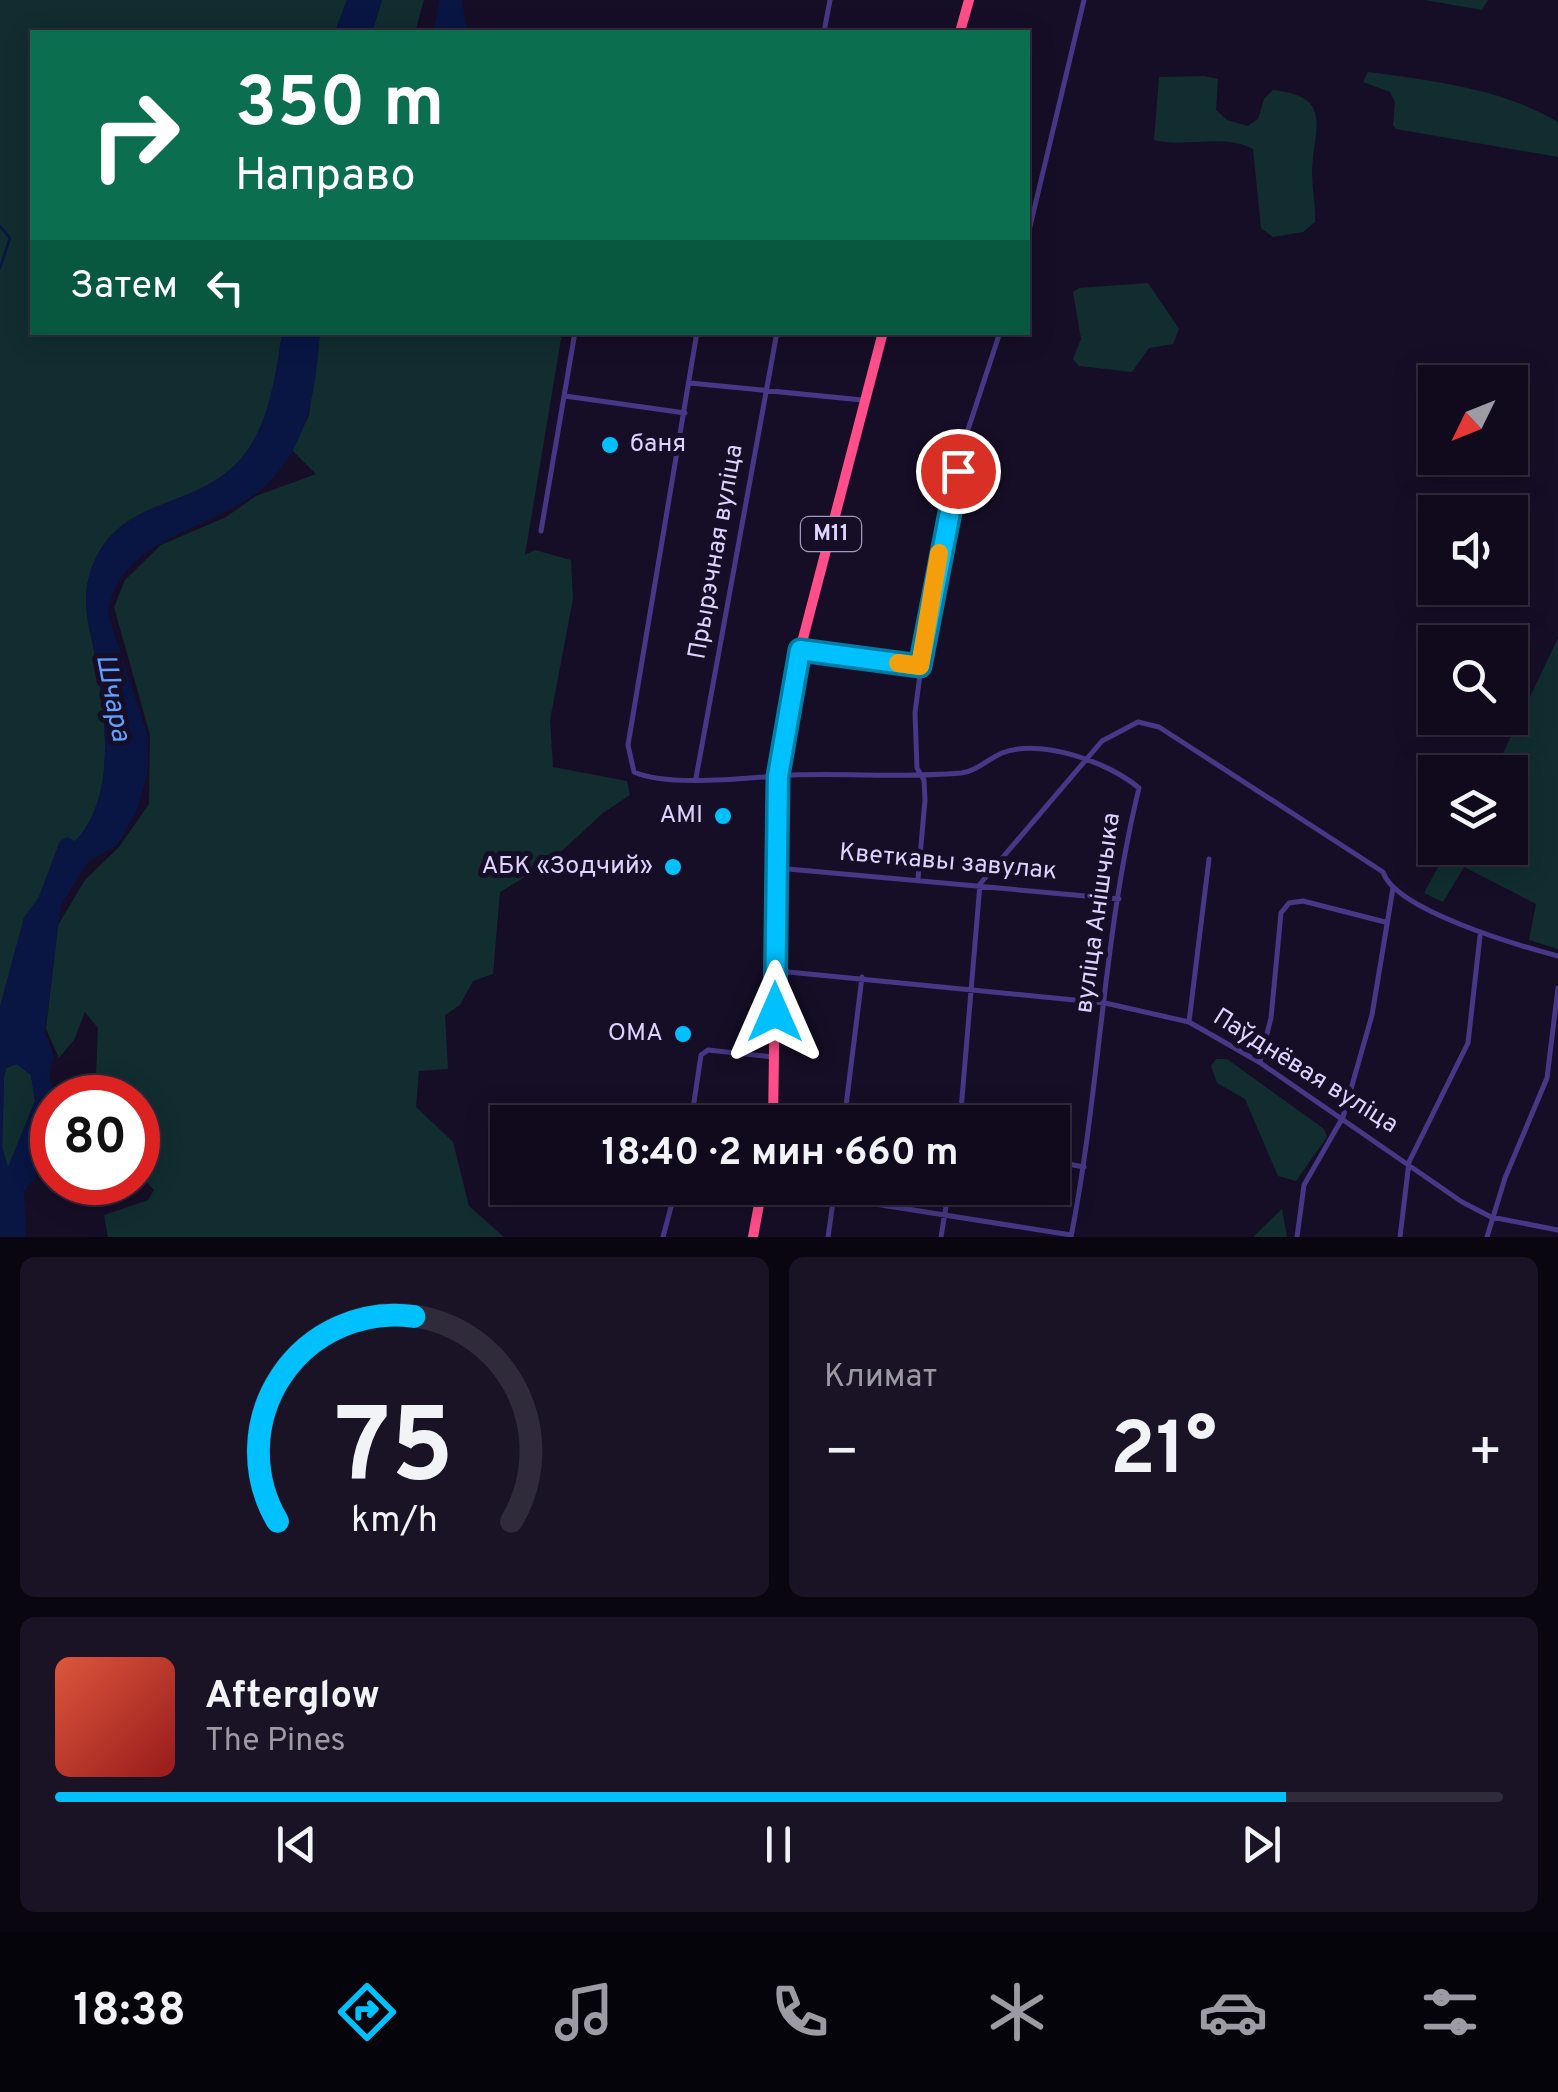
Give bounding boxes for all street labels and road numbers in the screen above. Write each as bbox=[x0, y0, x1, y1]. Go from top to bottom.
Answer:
street label: Прырэчная вуліца bbox=[682, 442, 752, 662]
road number: М11 bbox=[801, 517, 861, 551]
street label: вуліца Анішчыка bbox=[1069, 811, 1129, 1015]
street label: Кветкавы завулак bbox=[838, 838, 1058, 888]
street label: Паўднёвая вуліца bbox=[1207, 1002, 1403, 1142]

